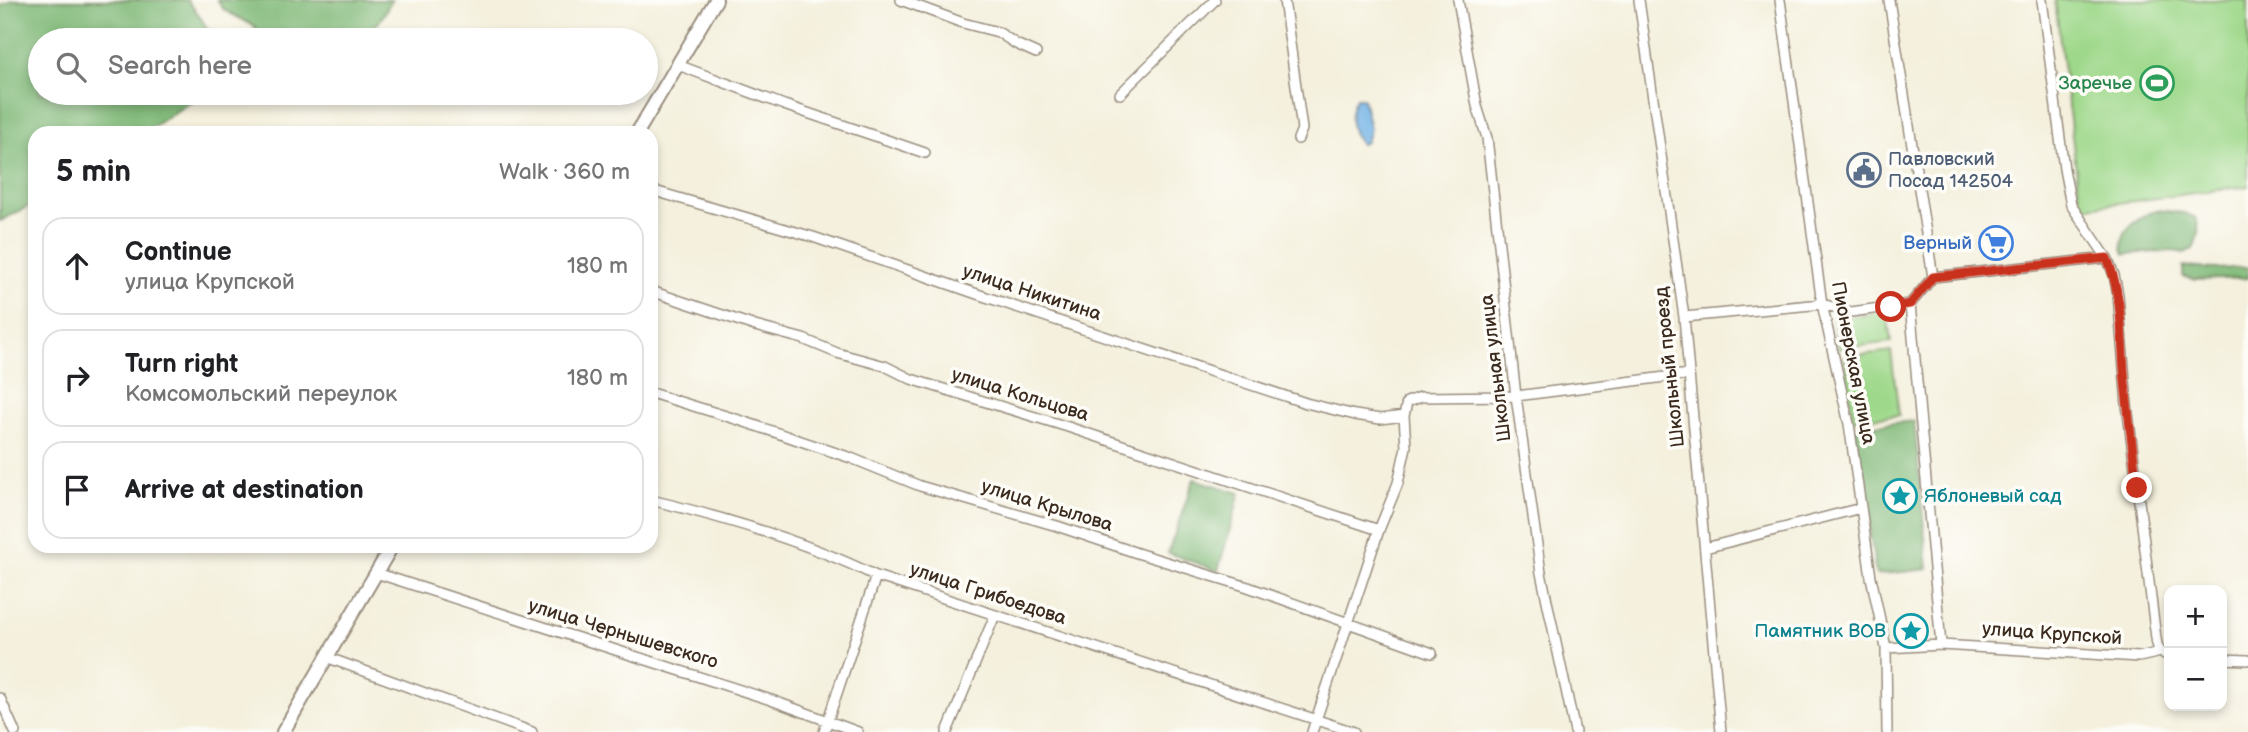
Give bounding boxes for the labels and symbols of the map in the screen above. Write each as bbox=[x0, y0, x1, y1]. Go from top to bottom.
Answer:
sports icon: Заречье bbox=[2138, 64, 2176, 102]
place label: Заречье bbox=[2059, 72, 2132, 95]
place label: Павловский Посад 142504 bbox=[1888, 148, 2014, 193]
public building icon: Павловский Посад 142504 bbox=[1845, 151, 1883, 189]
supermarket icon: Верный bbox=[1977, 224, 2015, 262]
place label: Верный bbox=[1903, 232, 1972, 255]
street label: улица Никитина bbox=[960, 260, 1104, 326]
street label: Пионерская улица bbox=[1826, 280, 1880, 446]
street label: Школьный проезд bbox=[1650, 285, 1690, 448]
route start bbox=[1875, 291, 1906, 322]
street label: Школьная улица bbox=[1476, 293, 1516, 443]
street label: улица Кольцова bbox=[949, 363, 1091, 427]
route end bbox=[2121, 472, 2152, 503]
street label: улица Крылова bbox=[979, 475, 1115, 537]
place icon: Яблоневый сад bbox=[1881, 477, 1919, 515]
place label: Яблоневый сад bbox=[1924, 485, 2062, 508]
street label: улица Грибоедова bbox=[907, 558, 1069, 630]
street label: улица Чернышевского bbox=[525, 594, 721, 674]
place icon: Памятник ВОВ bbox=[1892, 612, 1930, 650]
street label: улица Крупской bbox=[1981, 618, 2123, 650]
place label: Памятник ВОВ bbox=[1754, 620, 1886, 643]

